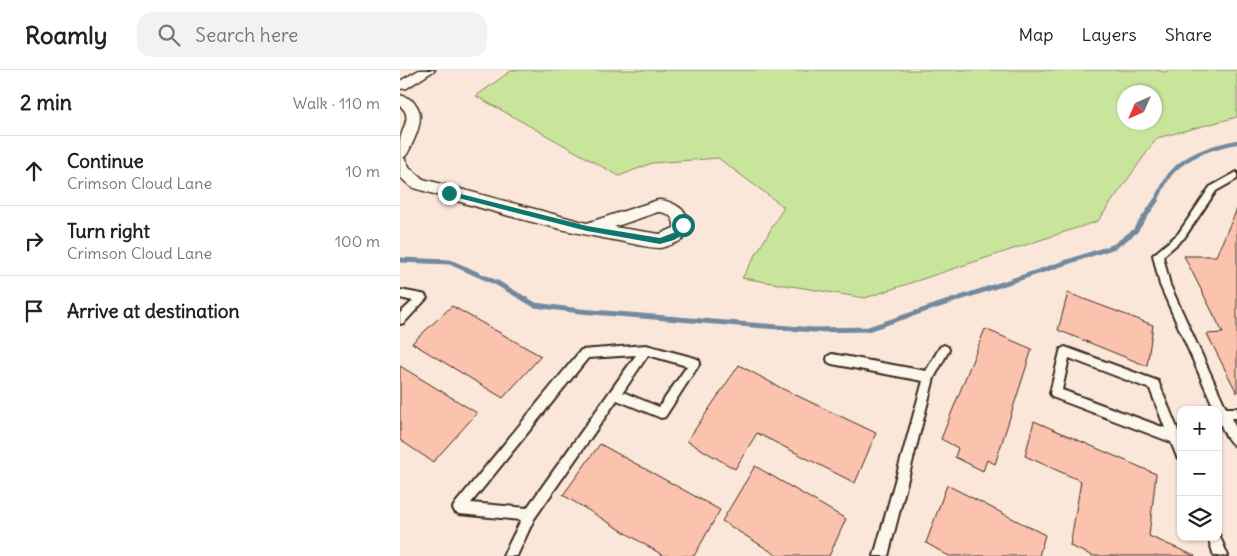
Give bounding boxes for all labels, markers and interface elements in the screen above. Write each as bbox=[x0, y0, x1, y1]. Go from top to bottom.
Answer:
search box bbox=[137, 12, 487, 57]
text: Roamly bbox=[25, 20, 107, 50]
icon: search bbox=[155, 21, 183, 49]
text: Search here bbox=[195, 23, 298, 47]
text: Map bbox=[1018, 23, 1053, 46]
text: Layers bbox=[1081, 23, 1137, 46]
text: Share bbox=[1165, 23, 1212, 46]
north arrow bbox=[1117, 85, 1162, 130]
text: 2 min bbox=[20, 89, 72, 116]
text: Walk · 110 m bbox=[293, 93, 380, 113]
text: Continue bbox=[67, 149, 144, 173]
icon: ahead bbox=[20, 157, 48, 185]
text: 10 m bbox=[345, 161, 380, 181]
text: Crimson Cloud Lane bbox=[67, 173, 212, 193]
route end bbox=[438, 182, 461, 205]
route start bbox=[672, 214, 695, 237]
text: Turn right bbox=[67, 219, 150, 243]
icon: right bbox=[20, 227, 48, 255]
text: 100 m bbox=[335, 231, 380, 251]
text: Crimson Cloud Lane bbox=[67, 243, 212, 263]
icon: arrive bbox=[20, 297, 48, 325]
text: Arrive at destination bbox=[67, 299, 240, 323]
map controls bbox=[1177, 406, 1222, 541]
button: + bbox=[1177, 406, 1222, 451]
button: − bbox=[1177, 451, 1222, 496]
button: layers bbox=[1177, 496, 1222, 541]

